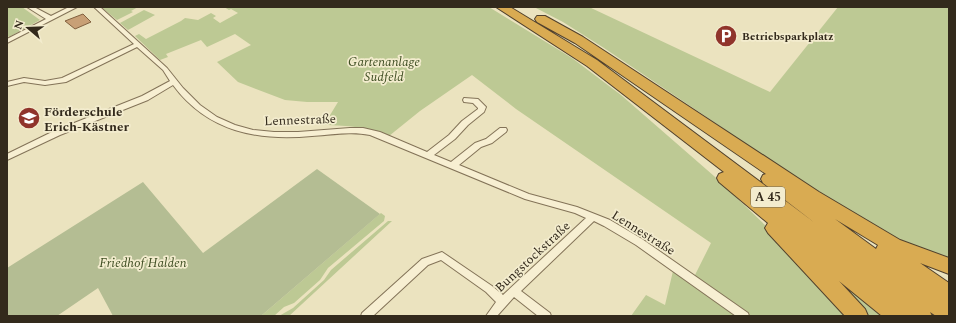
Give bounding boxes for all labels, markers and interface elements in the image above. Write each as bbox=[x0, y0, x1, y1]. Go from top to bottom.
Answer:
north arrow bbox=[8, 8, 48, 48]
text: N bbox=[10, 18, 29, 32]
parking icon: Betriebsparkplatz bbox=[713, 23, 739, 49]
place label: Betriebsparkplatz bbox=[742, 28, 834, 45]
park label: Gartenanlage Sudfeld bbox=[348, 52, 420, 87]
place label: Förderschule Erich-Kästner bbox=[44, 102, 130, 137]
school or university icon: Förderschule Erich-Kästner bbox=[16, 105, 42, 131]
street label: Lennestraße bbox=[264, 109, 336, 131]
road number: A 45 bbox=[751, 187, 785, 207]
street label: Lennestraße bbox=[608, 205, 679, 260]
street label: Bungstockstraße bbox=[490, 216, 575, 297]
park label: Friedhof Halden bbox=[99, 253, 187, 273]

